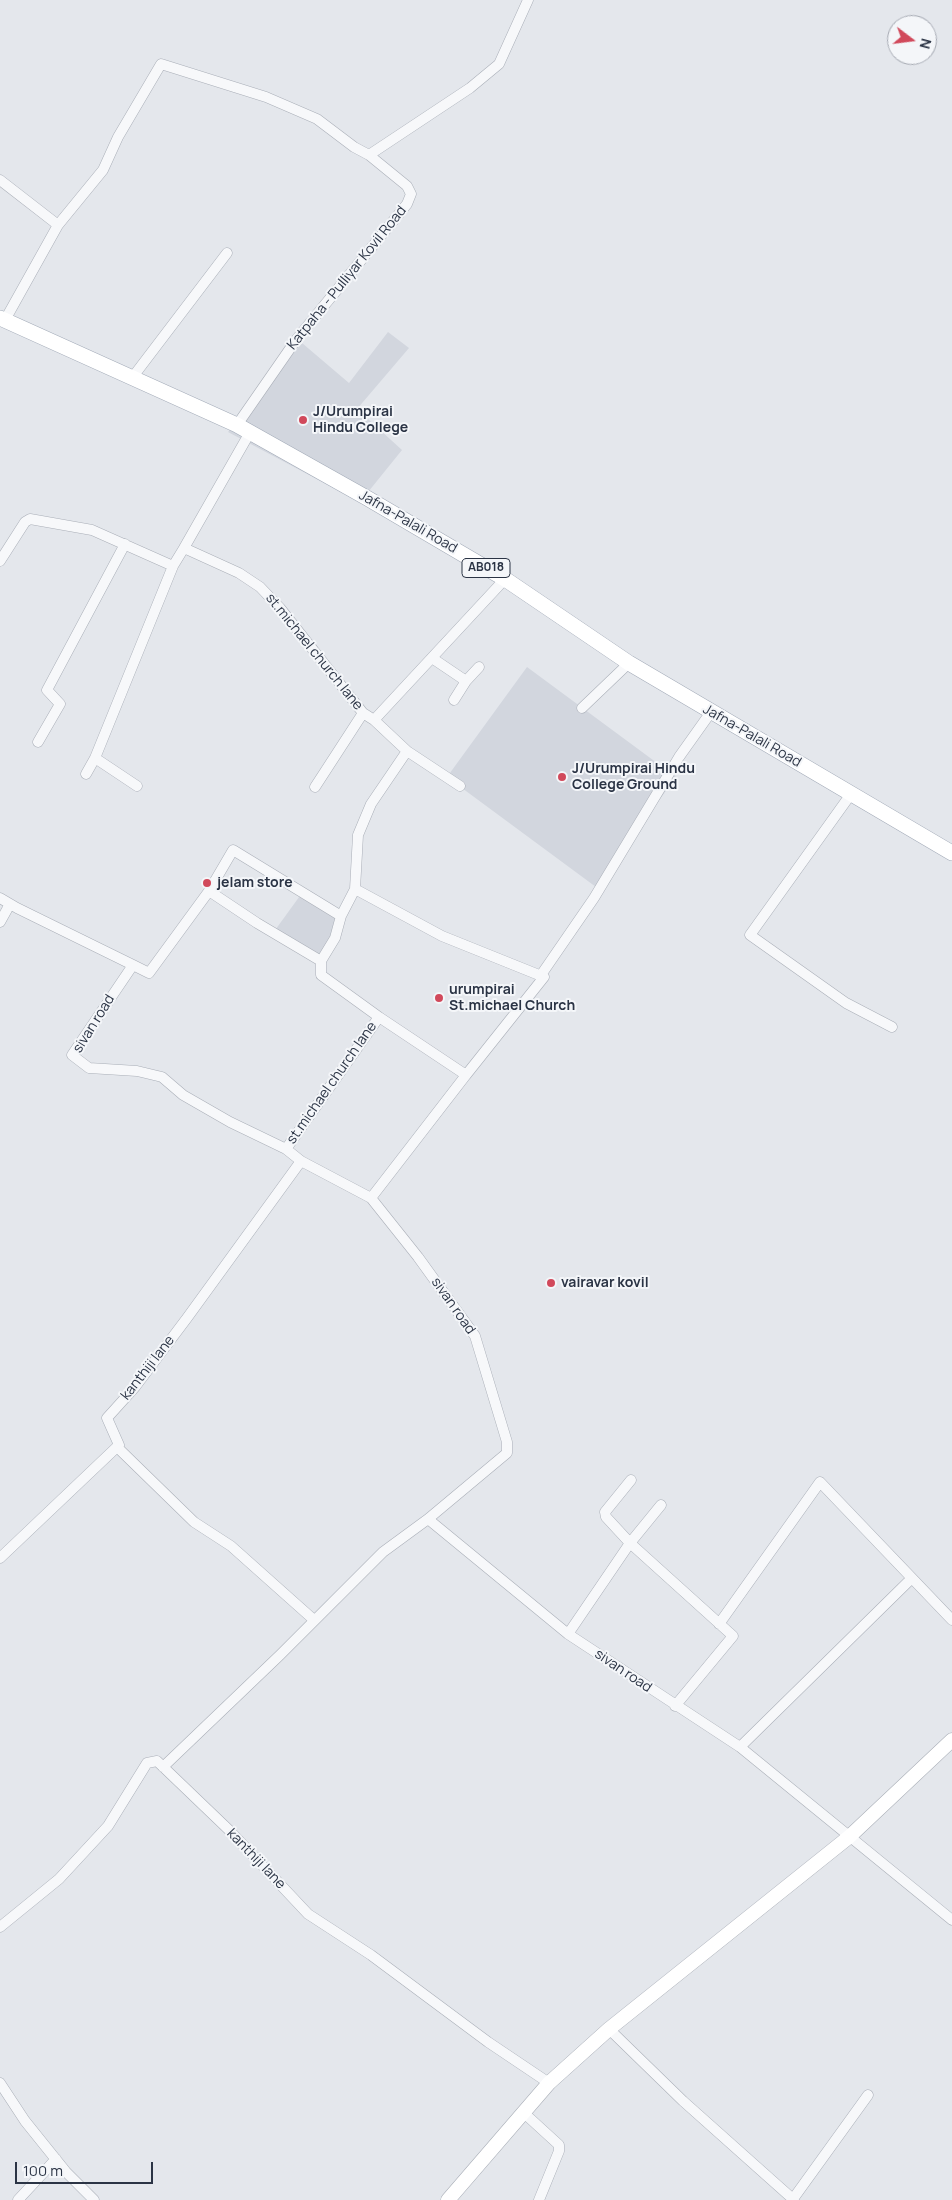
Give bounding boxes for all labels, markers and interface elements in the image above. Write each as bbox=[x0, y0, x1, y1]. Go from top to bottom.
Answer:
north arrow bbox=[887, 15, 937, 65]
text: N bbox=[916, 36, 936, 51]
street label: Katpaha - Pulliyar Kovil Road bbox=[284, 203, 410, 353]
place label: J/Urumpirai Hindu College bbox=[313, 404, 408, 437]
marker: J/Urumpirai Hindu College bbox=[297, 414, 309, 426]
street label: Jafna-Palali Road bbox=[356, 487, 460, 557]
road number: AB018 bbox=[462, 558, 510, 578]
street label: st.michael church lane bbox=[262, 590, 366, 714]
street label: Jafna-Palali Road bbox=[700, 701, 804, 771]
place label: J/Urumpirai Hindu College Ground bbox=[572, 761, 695, 794]
marker: J/Urumpirai Hindu College Ground bbox=[556, 771, 568, 783]
place label: jelam store bbox=[217, 875, 293, 891]
marker: jelam store bbox=[201, 877, 213, 889]
place label: urumpirai St.michael Church bbox=[449, 982, 575, 1014]
street label: sivan road bbox=[70, 992, 118, 1056]
marker: urumpirai St.michael Church bbox=[433, 992, 445, 1004]
street label: st.michael church lane bbox=[283, 1019, 381, 1147]
street label: sivan road bbox=[427, 1274, 479, 1338]
place label: vairavar kovil bbox=[561, 1275, 649, 1291]
marker: vairavar kovil bbox=[545, 1277, 557, 1289]
street label: kanthiji lane bbox=[118, 1332, 178, 1404]
street label: sivan road bbox=[591, 1646, 655, 1696]
street label: kanthiji lane bbox=[223, 1825, 289, 1893]
scale bar bbox=[18, 2152, 155, 2184]
text: 100 m bbox=[23, 2160, 63, 2181]

